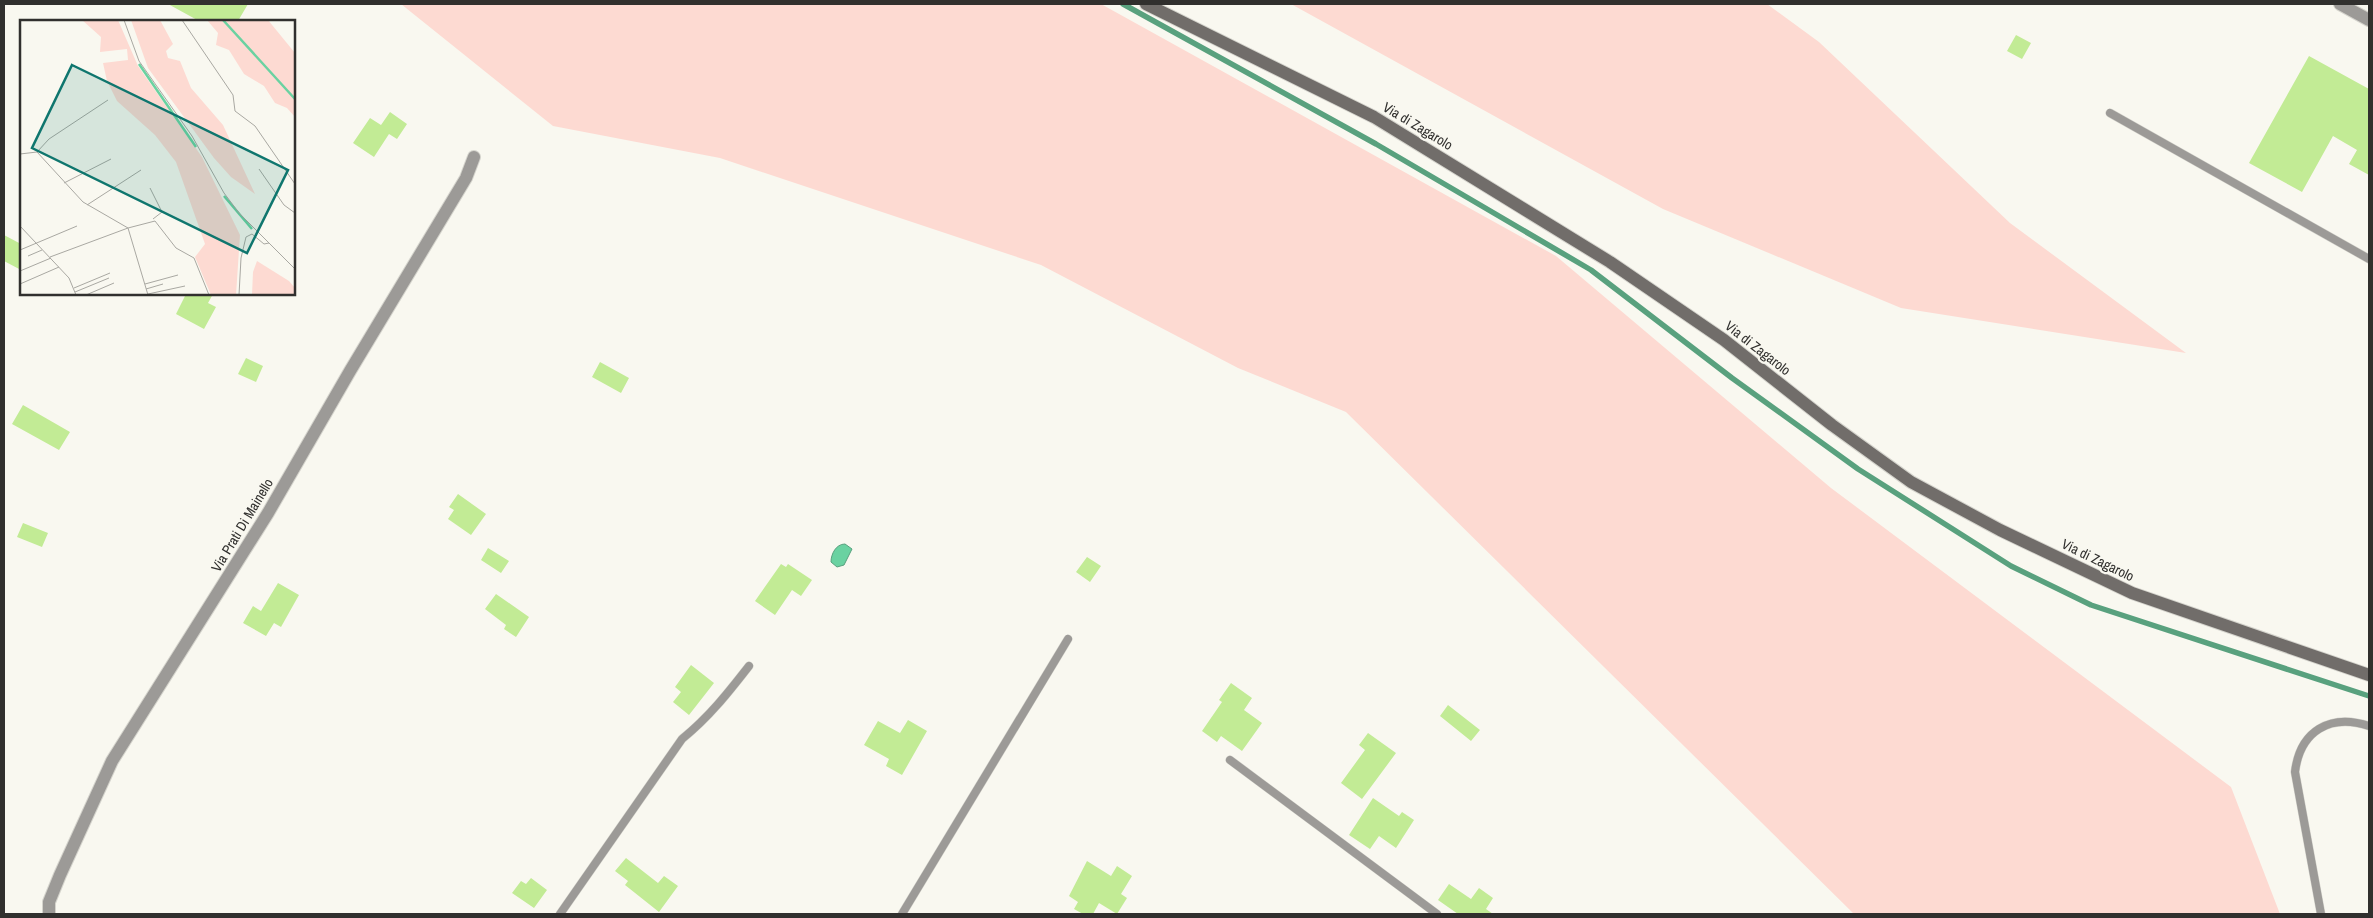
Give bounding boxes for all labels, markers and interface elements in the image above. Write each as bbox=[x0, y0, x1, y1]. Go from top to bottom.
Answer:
inset map bbox=[20, 20, 295, 295]
street label: Via di Zagarolo bbox=[1380, 98, 1456, 154]
street label: Via di Zagarolo bbox=[1722, 317, 1794, 379]
street label: Via Prati Di Mainello bbox=[207, 475, 277, 575]
street label: Via di Zagarolo bbox=[2059, 535, 2137, 585]

